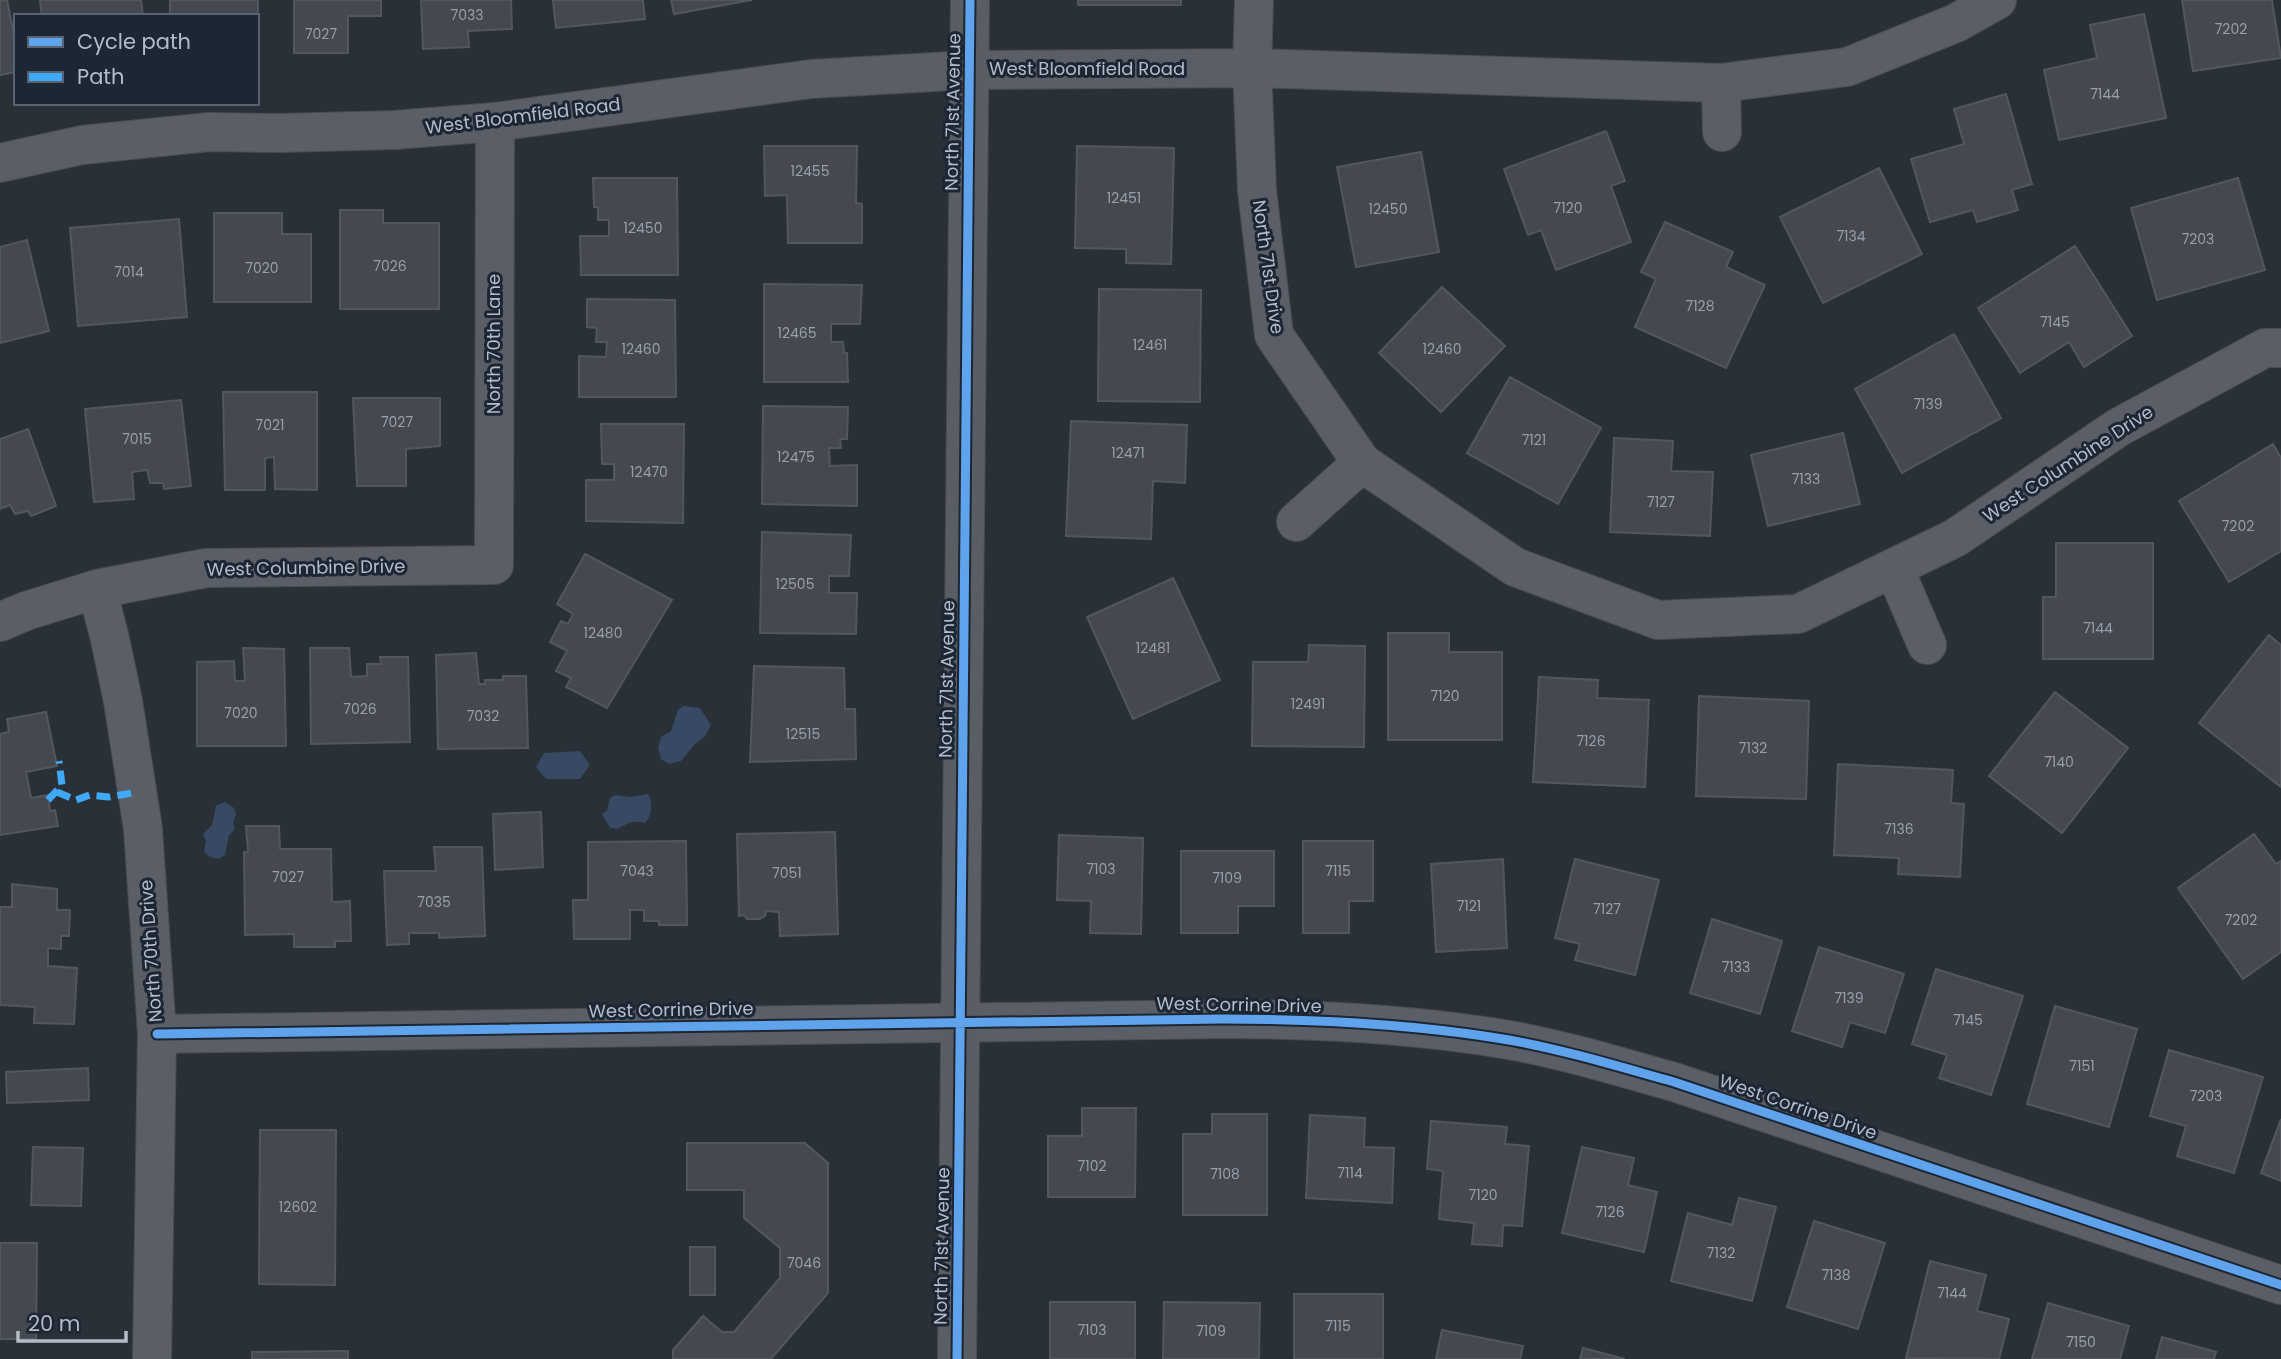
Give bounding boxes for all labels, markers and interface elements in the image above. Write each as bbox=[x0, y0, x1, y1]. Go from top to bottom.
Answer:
house number: 7033 bbox=[451, 5, 483, 25]
legend bbox=[14, 14, 259, 105]
house number: 7202 bbox=[2215, 19, 2247, 39]
house number: 7027 bbox=[305, 24, 337, 44]
text: Cycle path bbox=[77, 27, 191, 56]
street label: North 71st Avenue bbox=[939, 33, 966, 191]
street label: West Bloomfield Road bbox=[989, 56, 1185, 81]
text: Path bbox=[77, 62, 124, 91]
house number: 7144 bbox=[2090, 84, 2120, 104]
street label: West Bloomfield Road bbox=[424, 91, 622, 140]
house number: 12455 bbox=[791, 161, 829, 181]
house number: 12451 bbox=[1107, 188, 1141, 208]
street label: North 71st Drive bbox=[1247, 198, 1290, 336]
house number: 7120 bbox=[1554, 198, 1582, 218]
house number: 12450 bbox=[1369, 199, 1407, 219]
house number: 12450 bbox=[624, 218, 662, 238]
house number: 7134 bbox=[1836, 226, 1866, 246]
house number: 7203 bbox=[2182, 229, 2214, 249]
house number: 7026 bbox=[373, 256, 407, 276]
house number: 7020 bbox=[245, 258, 279, 278]
house number: 7014 bbox=[114, 262, 144, 282]
street label: North 70th Lane bbox=[481, 274, 506, 414]
house number: 7128 bbox=[1685, 296, 1715, 316]
house number: 7145 bbox=[2040, 312, 2070, 332]
house number: 12465 bbox=[777, 323, 817, 343]
house number: 12461 bbox=[1133, 335, 1167, 355]
house number: 12460 bbox=[621, 339, 661, 359]
house number: 12460 bbox=[1422, 339, 1462, 359]
house number: 7139 bbox=[1913, 394, 1943, 414]
street label: West Columbine Drive bbox=[1978, 399, 2158, 528]
house number: 7027 bbox=[381, 412, 413, 432]
house number: 7021 bbox=[256, 415, 284, 435]
house number: 7015 bbox=[122, 429, 152, 449]
house number: 7121 bbox=[1522, 430, 1546, 450]
house number: 12471 bbox=[1111, 443, 1145, 463]
house number: 12475 bbox=[777, 447, 815, 467]
house number: 12470 bbox=[630, 462, 668, 482]
house number: 7133 bbox=[1792, 469, 1820, 489]
house number: 7127 bbox=[1647, 492, 1675, 512]
house number: 7202 bbox=[2222, 516, 2254, 536]
street label: West Columbine Drive bbox=[206, 553, 405, 582]
house number: 12505 bbox=[776, 574, 814, 594]
street label: North 71st Avenue bbox=[933, 600, 960, 758]
house number: 7144 bbox=[2083, 618, 2113, 638]
house number: 12480 bbox=[584, 623, 622, 643]
house number: 12481 bbox=[1136, 638, 1170, 658]
house number: 7120 bbox=[1431, 686, 1459, 706]
house number: 12491 bbox=[1291, 694, 1325, 714]
house number: 7026 bbox=[343, 699, 377, 719]
house number: 7020 bbox=[224, 703, 258, 723]
house number: 7032 bbox=[467, 706, 499, 726]
house number: 12515 bbox=[786, 724, 820, 744]
house number: 7126 bbox=[1576, 731, 1606, 751]
house number: 7132 bbox=[1739, 738, 1767, 758]
house number: 7140 bbox=[2044, 752, 2074, 772]
house number: 7136 bbox=[1884, 819, 1914, 839]
house number: 7103 bbox=[1086, 859, 1116, 879]
house number: 7043 bbox=[620, 861, 654, 881]
house number: 7115 bbox=[1325, 861, 1351, 881]
house number: 7051 bbox=[772, 863, 802, 883]
house number: 7027 bbox=[272, 867, 304, 887]
house number: 7109 bbox=[1212, 868, 1242, 888]
street label: North 70th Drive bbox=[133, 879, 168, 1023]
house number: 7035 bbox=[417, 892, 451, 912]
house number: 7121 bbox=[1457, 896, 1481, 916]
house number: 7127 bbox=[1593, 899, 1621, 919]
house number: 7202 bbox=[2225, 910, 2257, 930]
house number: 7133 bbox=[1722, 957, 1750, 977]
house number: 7139 bbox=[1834, 988, 1864, 1008]
street label: West Corrine Drive bbox=[1156, 991, 1322, 1018]
street label: West Corrine Drive bbox=[588, 996, 754, 1023]
house number: 7145 bbox=[1953, 1010, 1983, 1030]
house number: 7151 bbox=[2069, 1056, 2095, 1076]
street label: West Corrine Drive bbox=[1716, 1068, 1880, 1145]
house number: 7203 bbox=[2190, 1086, 2222, 1106]
house number: 7102 bbox=[1078, 1156, 1106, 1176]
house number: 7114 bbox=[1337, 1163, 1363, 1183]
house number: 7108 bbox=[1210, 1164, 1240, 1184]
street label: North 71st Avenue bbox=[928, 1167, 955, 1325]
house number: 7120 bbox=[1469, 1185, 1497, 1205]
house number: 12602 bbox=[279, 1197, 317, 1217]
house number: 7126 bbox=[1595, 1202, 1625, 1222]
house number: 7132 bbox=[1707, 1243, 1735, 1263]
house number: 7046 bbox=[787, 1253, 821, 1273]
house number: 7138 bbox=[1821, 1265, 1851, 1285]
house number: 7144 bbox=[1937, 1283, 1967, 1303]
scale bar bbox=[18, 1300, 126, 1344]
text: 20 m bbox=[28, 1309, 81, 1338]
house number: 7115 bbox=[1325, 1316, 1351, 1336]
house number: 7103 bbox=[1077, 1320, 1107, 1340]
house number: 7109 bbox=[1196, 1321, 1226, 1341]
house number: 7150 bbox=[2066, 1332, 2096, 1352]

